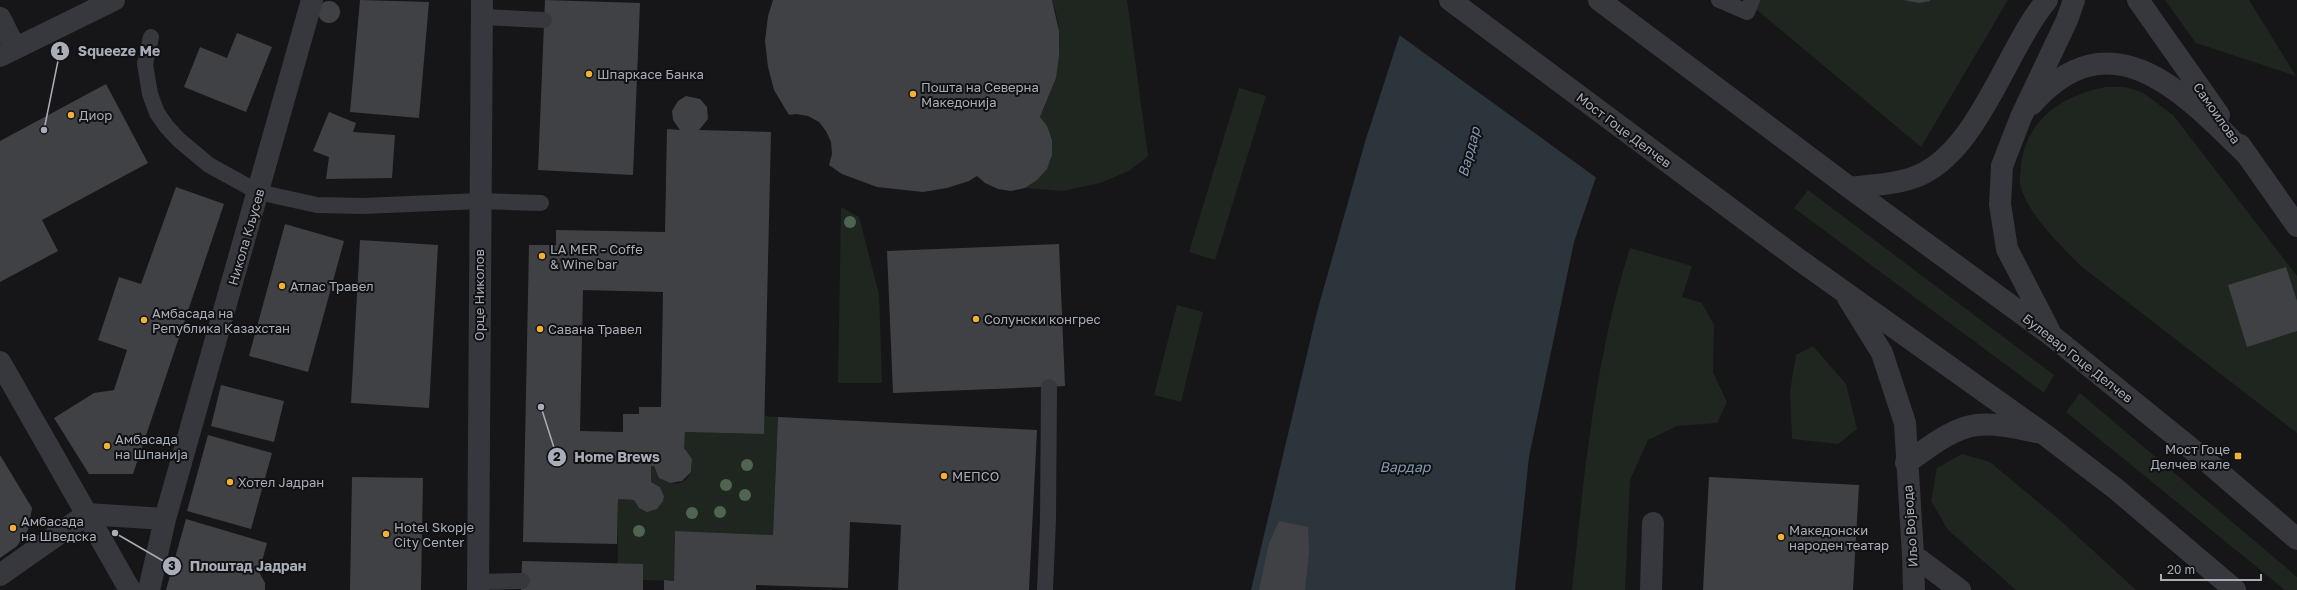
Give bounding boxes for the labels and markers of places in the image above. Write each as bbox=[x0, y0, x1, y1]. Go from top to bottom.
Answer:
callout: Squeeze Me bbox=[50, 38, 168, 64]
place label: Шпаркасе Банка bbox=[597, 66, 704, 82]
marker: Шпаркасе Банка bbox=[584, 69, 594, 79]
place label: Пошта на Северна Македонија bbox=[921, 79, 1039, 110]
marker: Пошта на Северна Македонија bbox=[908, 89, 918, 99]
place label: Диор bbox=[79, 107, 112, 123]
marker: Диор bbox=[66, 110, 76, 120]
place label: LA MER - Coffe & Wine bar bbox=[550, 241, 643, 272]
marker: LA MER - Coffe & Wine bar bbox=[537, 251, 547, 261]
place label: Атлас Травел bbox=[290, 278, 374, 294]
marker: Атлас Травел bbox=[277, 281, 287, 291]
place label: Амбасада на Република Казахстан bbox=[152, 305, 290, 336]
place label: Солунски конгрес bbox=[984, 311, 1101, 327]
marker: Солунски конгрес bbox=[971, 314, 981, 324]
marker: Амбасада на Република Казахстан bbox=[139, 315, 149, 325]
place label: Савана Травел bbox=[548, 321, 642, 337]
marker: Савана Травел bbox=[535, 324, 545, 334]
place label: Амбасада на Шпанија bbox=[115, 431, 188, 462]
marker: Амбасада на Шпанија bbox=[102, 441, 112, 451]
place label: Мост Гоце Делчев кале bbox=[2150, 441, 2230, 472]
callout: Home Brews bbox=[547, 444, 668, 470]
marker: Мост Гоце Делчев кале bbox=[2233, 451, 2243, 461]
place label: МЕПСО bbox=[952, 468, 999, 484]
marker: МЕПСО bbox=[939, 471, 949, 481]
place label: Хотел Јадран bbox=[238, 474, 324, 490]
marker: Хотел Јадран bbox=[225, 477, 235, 487]
place label: Амбасада на Шведска bbox=[21, 513, 97, 544]
place label: Hotel Skopje City Center bbox=[394, 519, 474, 550]
place label: Македонски народен театар bbox=[1789, 522, 1889, 553]
marker: Амбасада на Шведска bbox=[8, 523, 18, 533]
marker: Hotel Skopje City Center bbox=[381, 529, 391, 539]
marker: Македонски народен театар bbox=[1776, 532, 1786, 542]
callout: Плоштад Јадран bbox=[162, 553, 314, 579]

